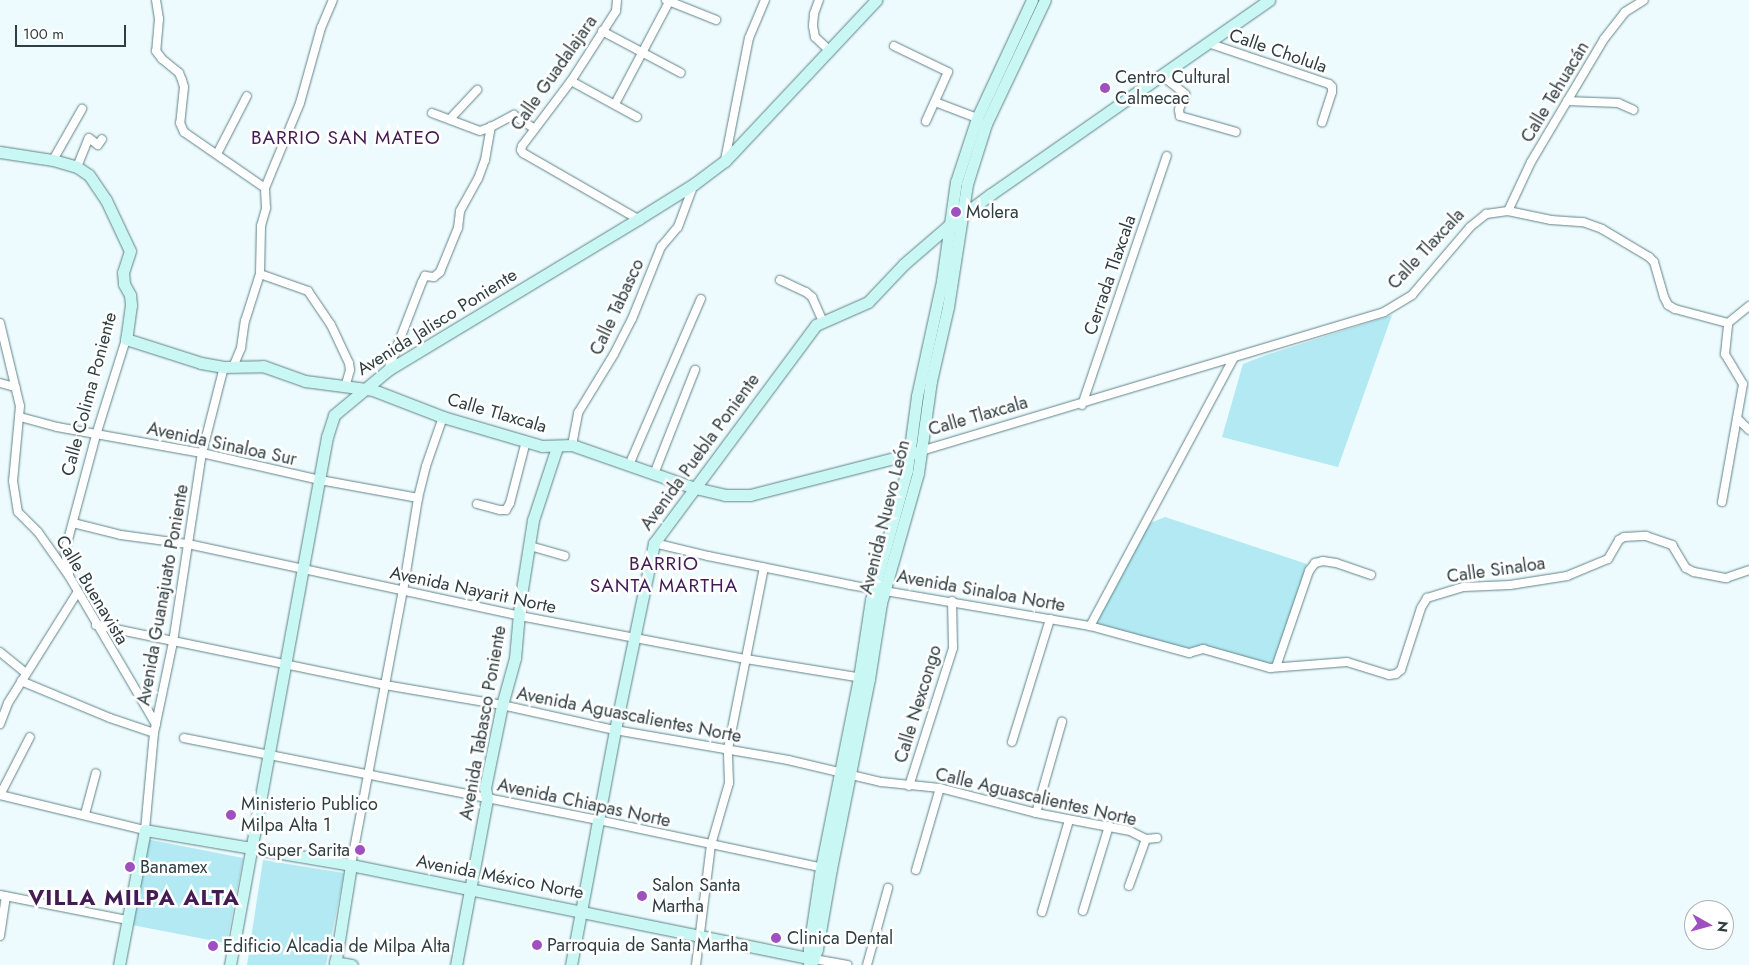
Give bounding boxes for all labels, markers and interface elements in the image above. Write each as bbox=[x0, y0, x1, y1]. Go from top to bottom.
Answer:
street label: Calle Guadalajara bbox=[506, 11, 602, 135]
scale bar bbox=[18, 15, 129, 47]
text: 100 m bbox=[23, 23, 64, 45]
street label: Calle Cholula bbox=[1226, 24, 1330, 78]
street label: Calle Tehuacán bbox=[1516, 38, 1594, 146]
place label: Centro Cultural Calmecac bbox=[1115, 67, 1230, 110]
marker: Centro Cultural Calmecac bbox=[1099, 82, 1111, 94]
district label: BARRIO SAN MATEO bbox=[249, 127, 443, 149]
place label: Molera bbox=[966, 201, 1019, 223]
street label: Calle Tlaxcala bbox=[1383, 204, 1469, 294]
marker: Molera bbox=[950, 206, 962, 218]
street label: Cerrada Tlaxcala bbox=[1079, 212, 1141, 338]
street label: Calle Tabasco bbox=[585, 255, 649, 359]
street label: Avenida Jalisco Poniente bbox=[353, 264, 521, 380]
street label: Calle Colima Poniente bbox=[57, 310, 121, 478]
street label: Avenida Puebla Poniente bbox=[636, 369, 764, 535]
street label: Calle Tlaxcala bbox=[445, 388, 549, 438]
street label: Calle Tlaxcala bbox=[926, 391, 1030, 441]
street label: Avenida Sinaloa Sur bbox=[145, 418, 299, 470]
street label: Avenida Nuevo León bbox=[855, 438, 915, 596]
street label: Avenida Guanajuato Poniente bbox=[133, 483, 193, 707]
street label: Calle Buenavista bbox=[51, 531, 133, 649]
street label: Calle Sinaloa bbox=[1445, 552, 1547, 588]
district label: BARRIO SANTA MARTHA bbox=[588, 553, 740, 597]
street label: Avenida Nayarit Norte bbox=[388, 562, 558, 618]
street label: Avenida Sinaloa Norte bbox=[895, 566, 1067, 616]
street label: Avenida Tabasco Poniente bbox=[455, 624, 511, 822]
street label: Calle Nexcongo bbox=[890, 642, 946, 766]
street label: Avenida Aguascalientes Norte bbox=[515, 683, 743, 747]
street label: Calle Aguascalientes Norte bbox=[933, 763, 1139, 831]
street label: Avenida Chiapas Norte bbox=[495, 774, 673, 832]
place label: Ministerio Publico Milpa Alta 1 bbox=[241, 794, 378, 836]
marker: Ministerio Publico Milpa Alta 1 bbox=[225, 809, 237, 821]
place label: Super Sarita bbox=[257, 839, 350, 861]
marker: Super Sarita bbox=[354, 844, 366, 856]
street label: Avenida México Norte bbox=[415, 850, 585, 904]
place label: Banamex bbox=[140, 856, 207, 878]
marker: Banamex bbox=[124, 861, 136, 873]
place label: Salon Santa Martha bbox=[652, 875, 740, 918]
district label: VILLA MILPA ALTA bbox=[26, 885, 242, 911]
marker: Salon Santa Martha bbox=[636, 890, 648, 902]
north arrow bbox=[1684, 900, 1734, 950]
text: N bbox=[1712, 920, 1733, 933]
place label: Clinica Dental bbox=[787, 927, 893, 949]
marker: Clinica Dental bbox=[769, 931, 783, 945]
place label: Parroquia de Santa Martha bbox=[547, 934, 748, 956]
place label: Edificio Alcadia de Milpa Alta bbox=[223, 935, 450, 957]
marker: Parroquia de Santa Martha bbox=[531, 939, 543, 951]
marker: Edificio Alcadia de Milpa Alta bbox=[207, 940, 219, 952]

